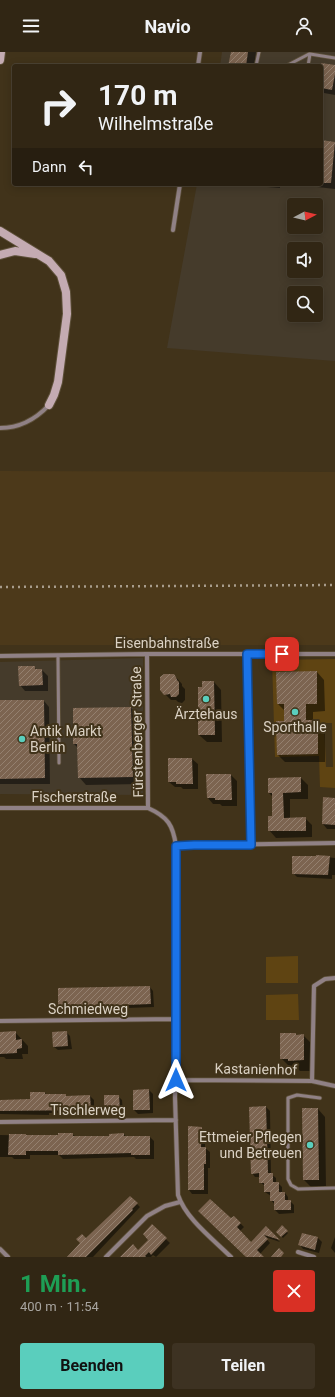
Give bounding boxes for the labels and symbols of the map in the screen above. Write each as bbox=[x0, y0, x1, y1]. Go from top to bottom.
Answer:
north arrow bbox=[287, 198, 323, 234]
street label: Eisenbahnstraße bbox=[115, 635, 219, 651]
pin bbox=[265, 637, 299, 671]
street label: Fürstenberger Straße bbox=[128, 666, 146, 798]
marker: Ärztehaus bbox=[201, 694, 211, 704]
place label: Ärztehaus bbox=[174, 706, 238, 722]
marker: Sporthalle bbox=[290, 707, 300, 717]
place label: Sporthalle bbox=[263, 719, 327, 735]
place label: Antik Markt Berlin bbox=[30, 723, 102, 755]
marker: Antik Markt Berlin bbox=[17, 734, 27, 744]
street label: Fischerstraße bbox=[31, 789, 117, 805]
street label: Schmiedweg bbox=[48, 1001, 128, 1017]
position arrow bbox=[155, 1059, 197, 1101]
street label: Kastanienhof bbox=[215, 1060, 298, 1078]
street label: Tischlerweg bbox=[50, 1102, 126, 1118]
place label: Ettmeier Pflegen und Betreuen bbox=[199, 1129, 302, 1161]
marker: Ettmeier Pflegen und Betreuen bbox=[305, 1140, 315, 1150]

